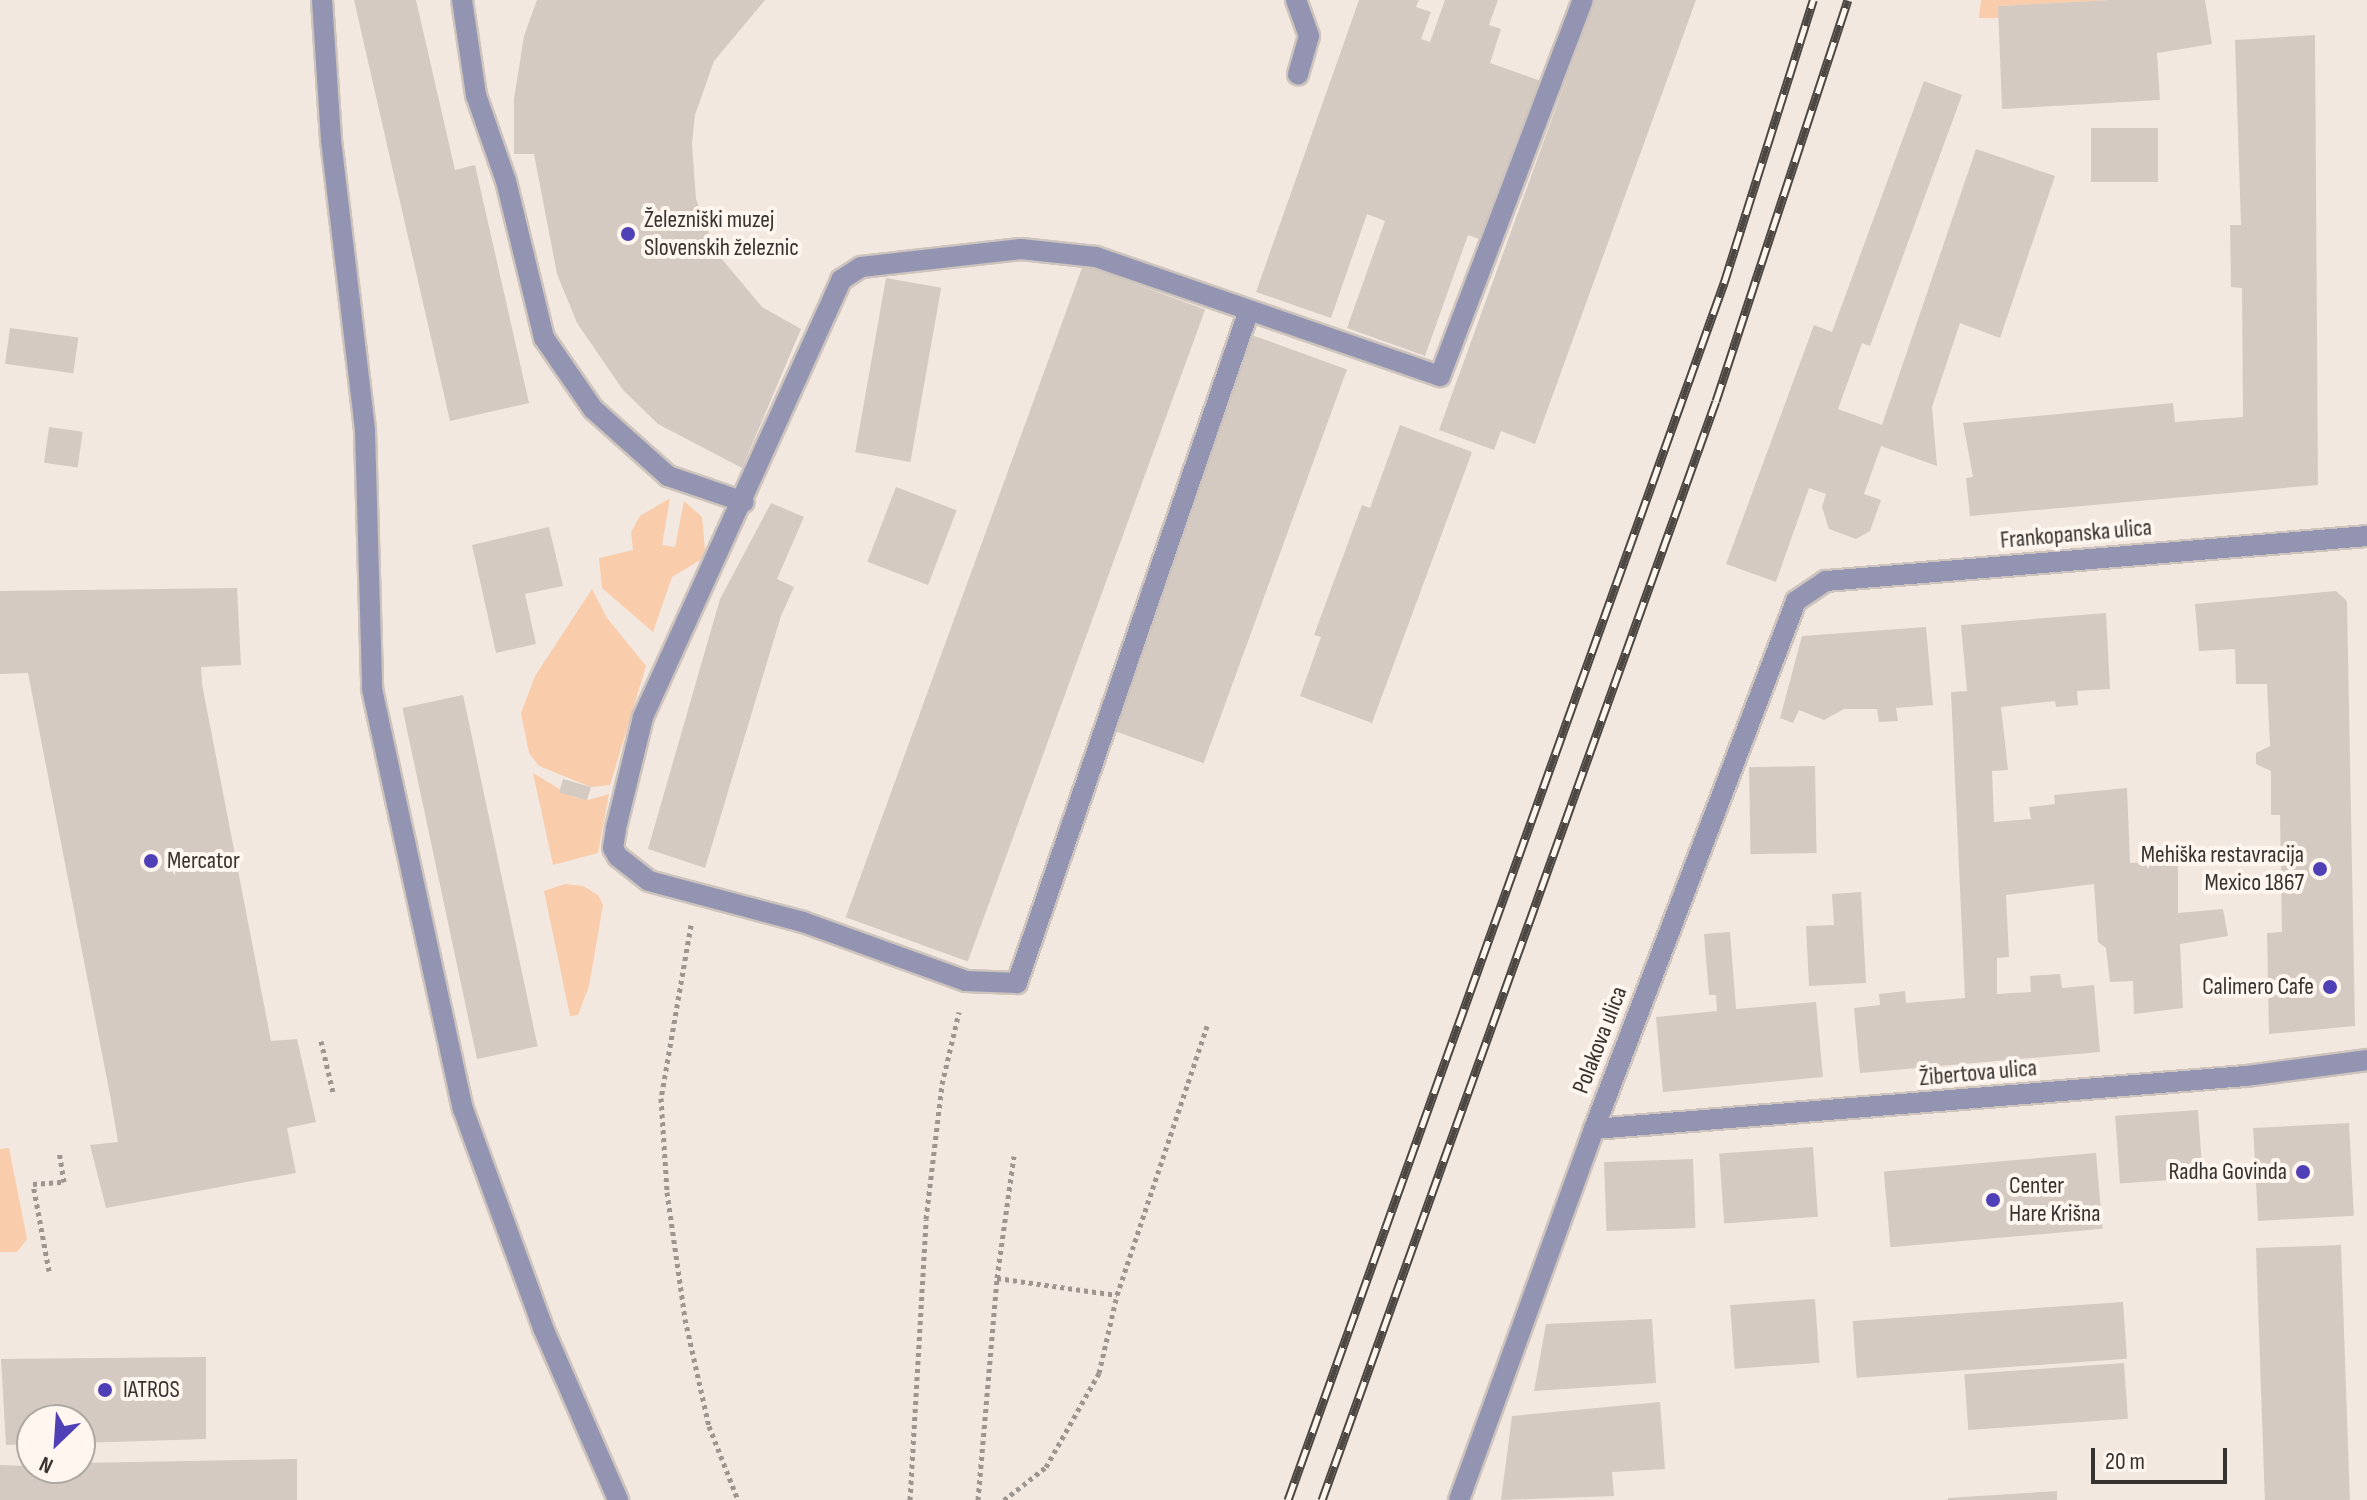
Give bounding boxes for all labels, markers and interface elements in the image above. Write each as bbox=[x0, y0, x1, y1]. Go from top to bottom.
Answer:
place label: Železniški muzej Slovenskih železnic bbox=[644, 206, 799, 262]
marker: Železniški muzej Slovenskih železnic bbox=[619, 225, 637, 243]
street label: Frankopanska ulica bbox=[1999, 513, 2153, 555]
place label: Mehiška restavracija Mexico 1867 bbox=[2141, 841, 2304, 897]
place label: Mercator bbox=[167, 847, 240, 875]
marker: Mercator bbox=[142, 852, 160, 870]
marker: Mehiška restavracija Mexico 1867 bbox=[2311, 860, 2329, 878]
place label: Calimero Cafe bbox=[2202, 973, 2314, 1001]
marker: Calimero Cafe bbox=[2321, 978, 2339, 996]
street label: Polakova ulica bbox=[1566, 982, 1634, 1098]
street label: Žibertova ulica bbox=[1918, 1054, 2038, 1092]
place label: Radha Govinda bbox=[2169, 1158, 2287, 1186]
marker: Radha Govinda bbox=[2294, 1163, 2312, 1181]
place label: Center Hare Krišna bbox=[2009, 1172, 2101, 1228]
marker: Center Hare Krišna bbox=[1984, 1191, 2002, 1209]
place label: IATROS bbox=[123, 1376, 180, 1404]
marker: IATROS bbox=[94, 1379, 116, 1401]
north arrow bbox=[16, 1404, 96, 1484]
scale bar bbox=[2095, 1432, 2231, 1482]
text: 20 m bbox=[2105, 1447, 2145, 1476]
text: N bbox=[35, 1450, 58, 1479]

